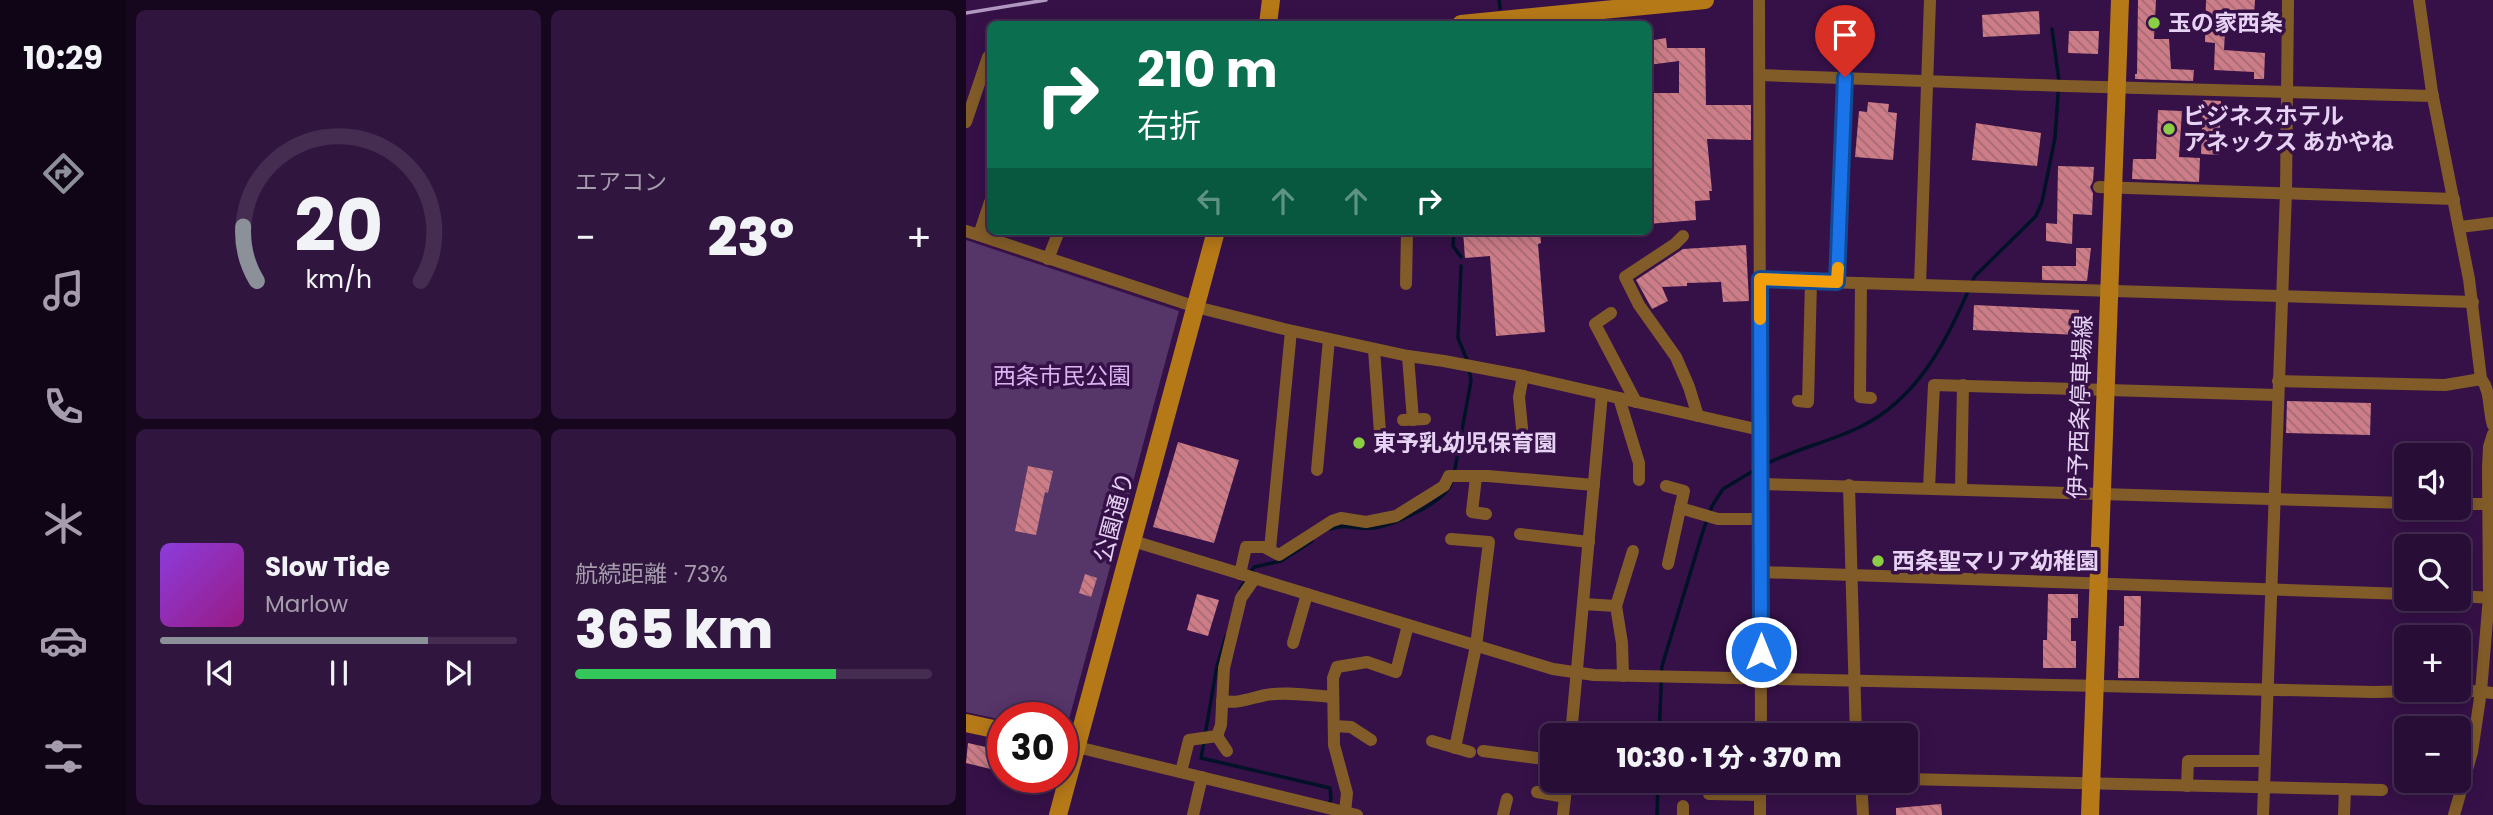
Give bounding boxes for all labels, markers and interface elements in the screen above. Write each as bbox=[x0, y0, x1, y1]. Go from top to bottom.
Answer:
pin bbox=[1815, 5, 1875, 77]
place label: 玉の家西条 bbox=[2168, 7, 2283, 39]
marker: 玉の家西条 bbox=[2146, 15, 2162, 31]
icon: arrive bbox=[1826, 16, 1864, 54]
text: 10:29 bbox=[23, 35, 103, 80]
text: 210 m bbox=[1137, 36, 1278, 104]
icon: right bbox=[1022, 49, 1113, 140]
place label: ビジネスホテル アネックス あかやね bbox=[2183, 100, 2394, 158]
text: 右折 bbox=[1137, 103, 1201, 148]
marker: ビジネスホテル アネックス あかやね bbox=[2161, 121, 2177, 137]
icon: directions bbox=[39, 149, 88, 198]
text: エアコン bbox=[575, 166, 667, 198]
text: 20 bbox=[294, 175, 383, 276]
icon: left bbox=[1191, 182, 1229, 220]
icon: ahead bbox=[1264, 182, 1302, 220]
icon: ahead bbox=[1337, 182, 1375, 220]
icon: right bbox=[1410, 182, 1448, 220]
text: 23° bbox=[708, 201, 794, 274]
text: − bbox=[575, 211, 596, 264]
text: + bbox=[906, 211, 932, 264]
text: km/h bbox=[305, 261, 372, 296]
icon: music bbox=[39, 266, 88, 315]
street label: 伊予西条停車場線 bbox=[2061, 314, 2099, 500]
park label: 西条市民公園 bbox=[993, 360, 1131, 392]
icon: phone bbox=[39, 382, 88, 431]
place label: 東予乳幼児保育園 bbox=[1373, 427, 1557, 459]
marker: 東予乳幼児保育園 bbox=[1351, 435, 1367, 451]
map controls bbox=[2394, 443, 2471, 793]
button: sound bbox=[2394, 443, 2471, 520]
street label: 公園通り bbox=[1087, 468, 1141, 566]
icon: climate bbox=[39, 499, 88, 548]
button: search bbox=[2394, 534, 2471, 611]
place label: 西条聖マリア幼稚園 bbox=[1892, 545, 2099, 577]
text: Slow Tide bbox=[265, 549, 390, 585]
marker: 西条聖マリア幼稚園 bbox=[1870, 553, 1886, 569]
text: 航続距離 · 73% bbox=[575, 558, 728, 590]
text: Marlow bbox=[265, 588, 348, 620]
text: 365 km bbox=[575, 593, 773, 666]
position arrow bbox=[1724, 615, 1798, 689]
icon: car bbox=[39, 616, 88, 665]
button: + bbox=[2394, 625, 2471, 702]
icon: previous bbox=[201, 654, 239, 692]
icon: pause bbox=[320, 654, 358, 692]
icon: next bbox=[439, 654, 477, 692]
speed limit sign: 30 bbox=[987, 702, 1078, 793]
button: − bbox=[2394, 716, 2471, 793]
icon: filters bbox=[39, 732, 88, 781]
text: 10:30 · 1 分 · 370 m bbox=[1617, 740, 1841, 776]

